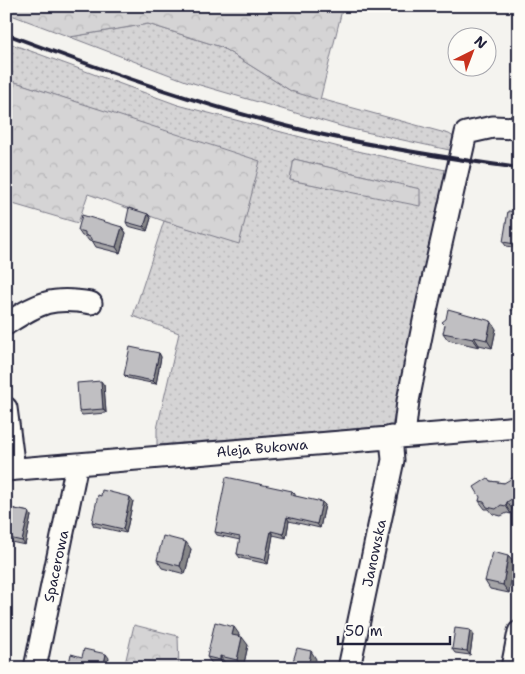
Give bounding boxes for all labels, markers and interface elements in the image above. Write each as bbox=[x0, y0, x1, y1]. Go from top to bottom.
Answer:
north arrow bbox=[448, 28, 498, 78]
text: N bbox=[471, 32, 491, 53]
street label: Aleja Bukowa bbox=[216, 435, 309, 461]
street label: Janowska bbox=[358, 517, 390, 589]
street label: Spacerowa bbox=[40, 528, 72, 604]
scale bar bbox=[338, 614, 450, 646]
text: 50 m bbox=[345, 621, 383, 641]

